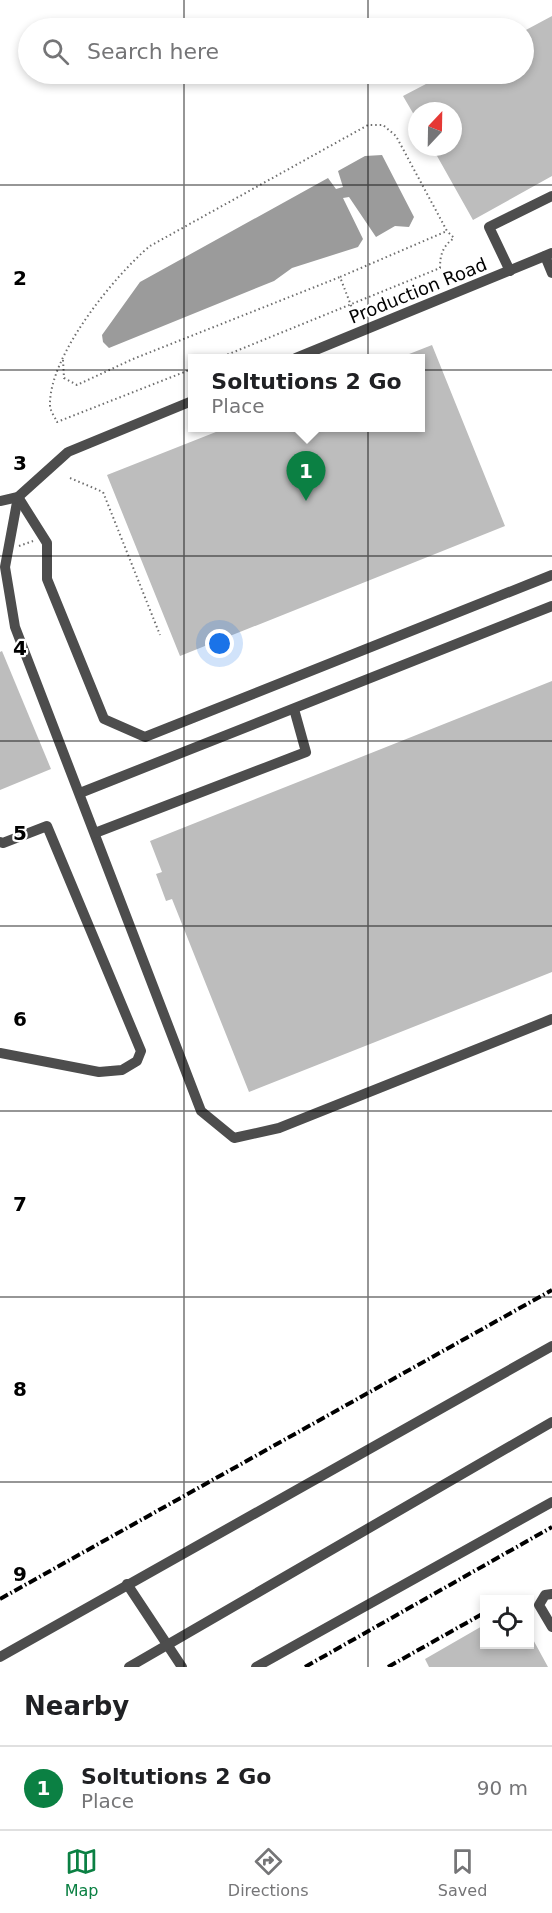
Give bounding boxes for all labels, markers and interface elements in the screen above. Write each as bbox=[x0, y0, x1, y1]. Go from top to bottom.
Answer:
search box bbox=[18, 18, 534, 84]
icon: search bbox=[39, 35, 72, 68]
text: Search here bbox=[87, 39, 219, 64]
north arrow bbox=[408, 102, 462, 156]
street label: Production Road bbox=[346, 253, 490, 328]
text: 2 bbox=[13, 266, 27, 290]
popup bbox=[188, 354, 425, 432]
text: Soltutions 2 Go bbox=[211, 369, 402, 394]
text: Place bbox=[211, 394, 264, 418]
text: 3 bbox=[13, 451, 27, 475]
pin: 1 bbox=[286, 452, 326, 501]
your location bbox=[205, 629, 234, 658]
text: 4 bbox=[13, 636, 27, 660]
text: 5 bbox=[13, 821, 27, 845]
text: 6 bbox=[13, 1007, 27, 1031]
text: 7 bbox=[13, 1192, 27, 1216]
text: 8 bbox=[13, 1377, 27, 1401]
text: 9 bbox=[13, 1562, 27, 1586]
map controls bbox=[480, 1595, 534, 1649]
button: locate bbox=[480, 1595, 534, 1649]
text: Nearby bbox=[24, 1691, 129, 1721]
text: Soltutions 2 Go bbox=[81, 1764, 271, 1789]
text: 1 bbox=[37, 1776, 50, 1800]
text: 90 m bbox=[477, 1776, 528, 1800]
text: Place bbox=[81, 1789, 134, 1813]
tab: Map bbox=[65, 1845, 98, 1900]
tab: Directions bbox=[228, 1845, 308, 1900]
tab: Saved bbox=[438, 1845, 487, 1900]

